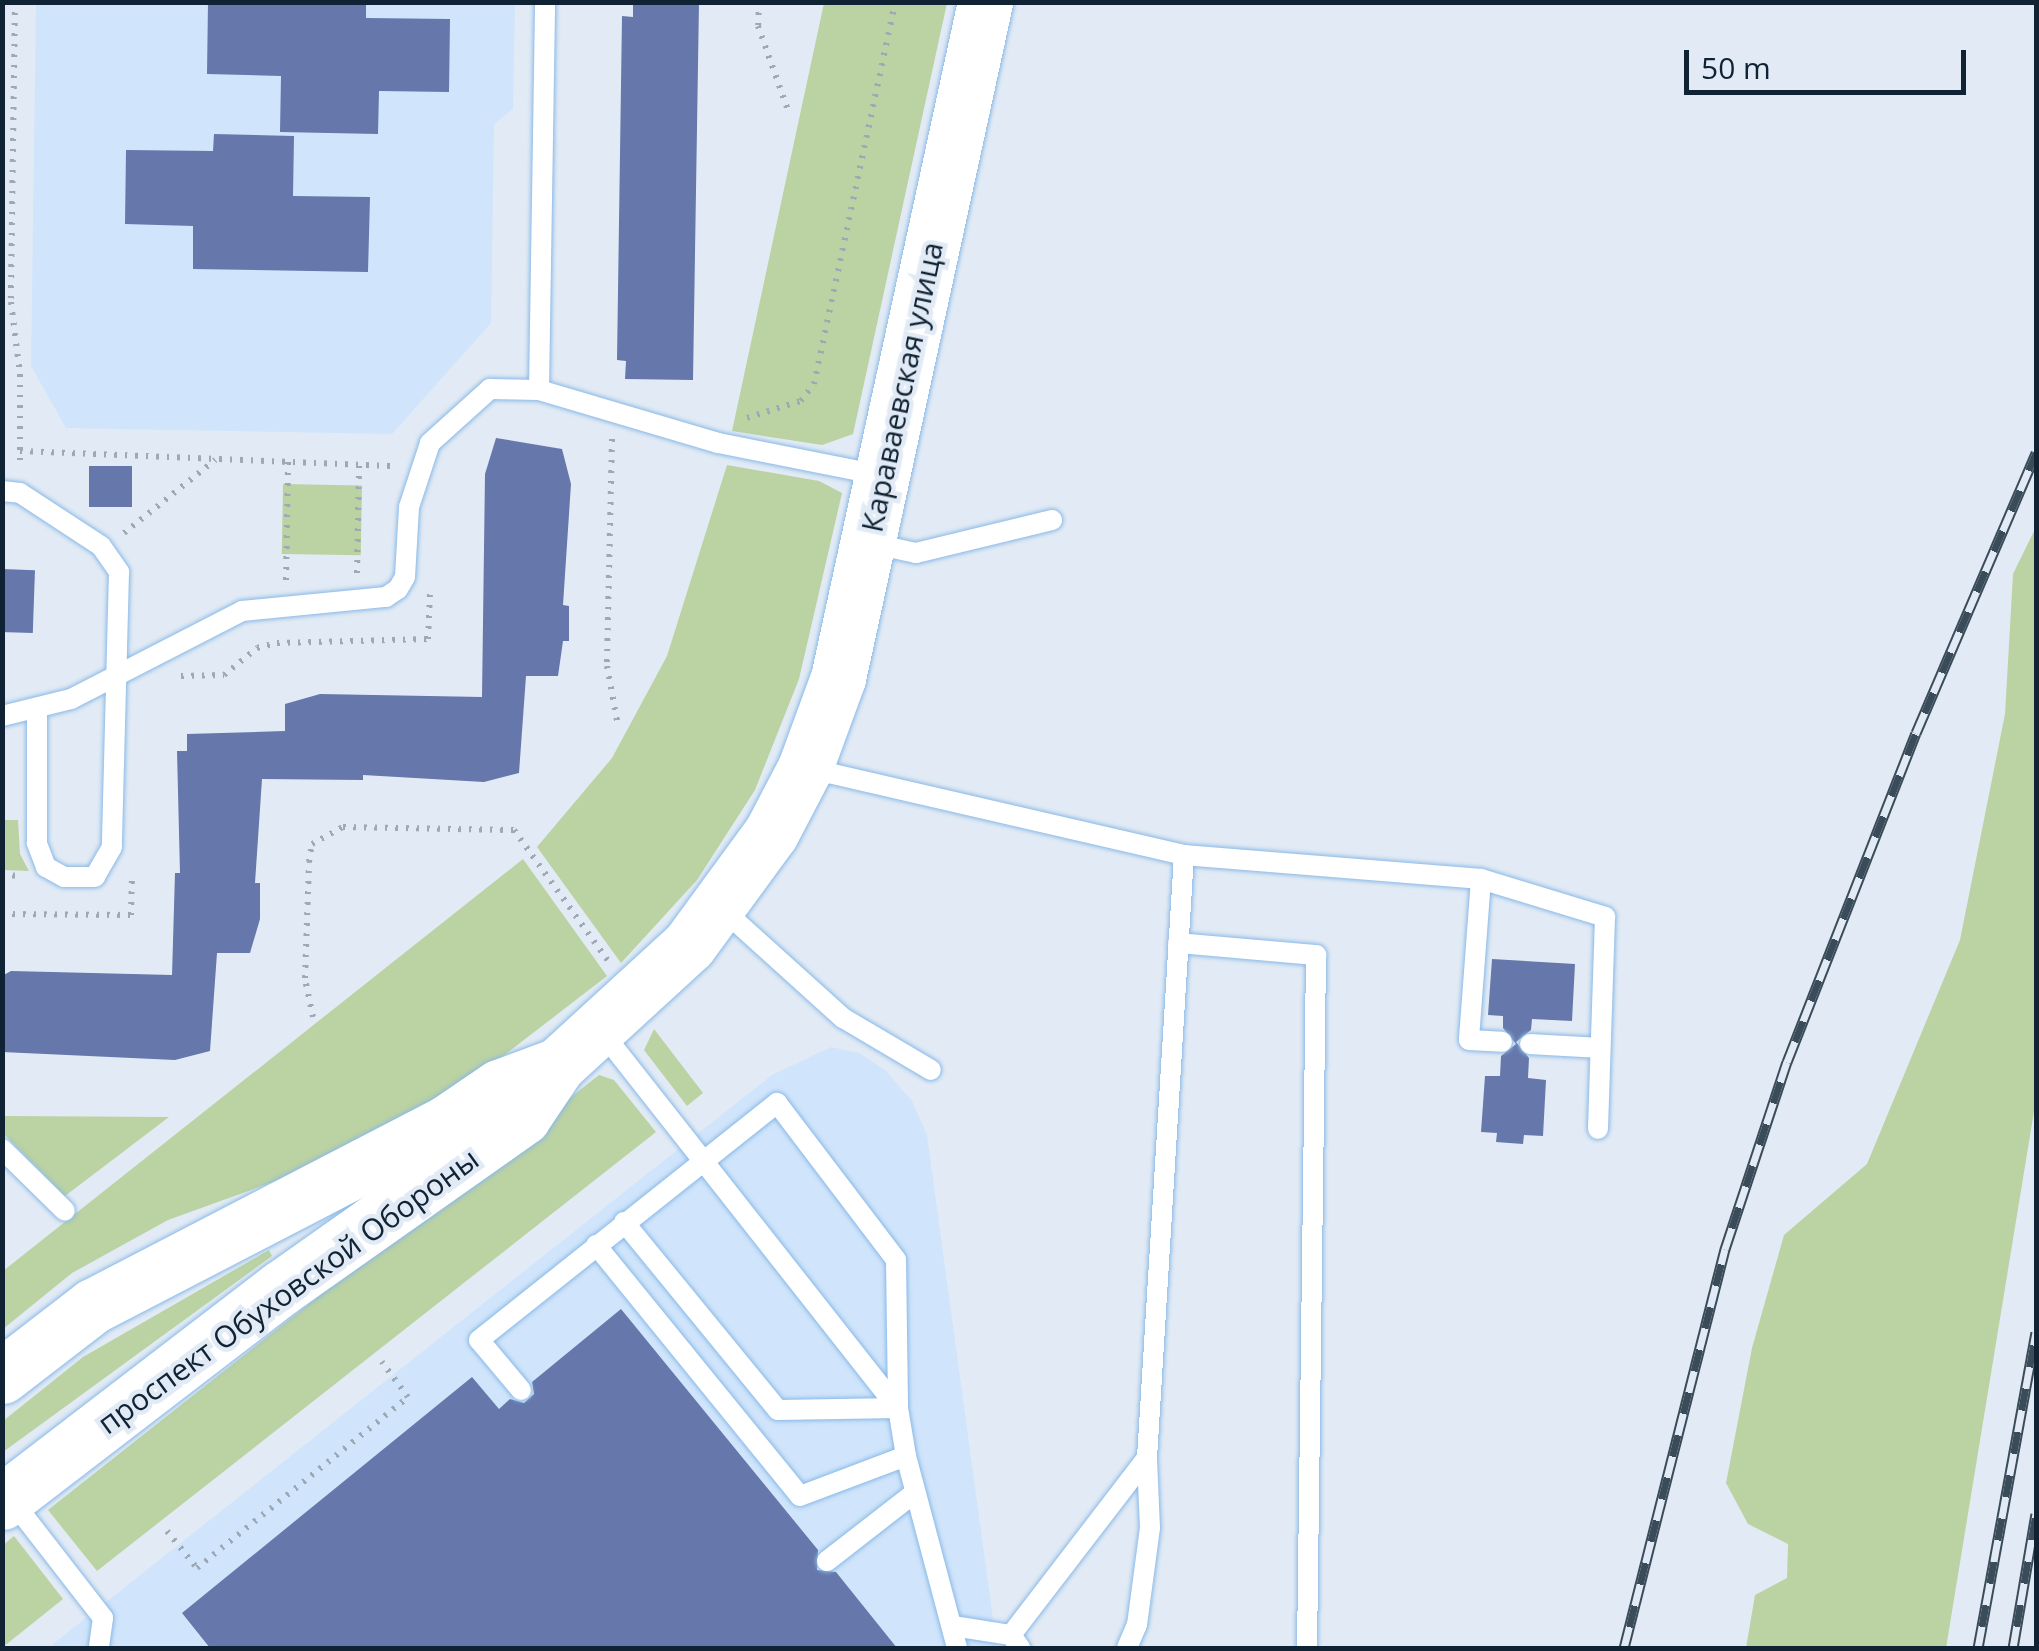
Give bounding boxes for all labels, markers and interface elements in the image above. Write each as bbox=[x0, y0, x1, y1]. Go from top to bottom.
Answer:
scale bar bbox=[1689, 30, 1972, 92]
text: 50 m bbox=[1701, 47, 1771, 88]
street label: Караваевская улица bbox=[854, 239, 950, 535]
street label: проспект Обуховской Обороны bbox=[91, 1141, 485, 1441]

